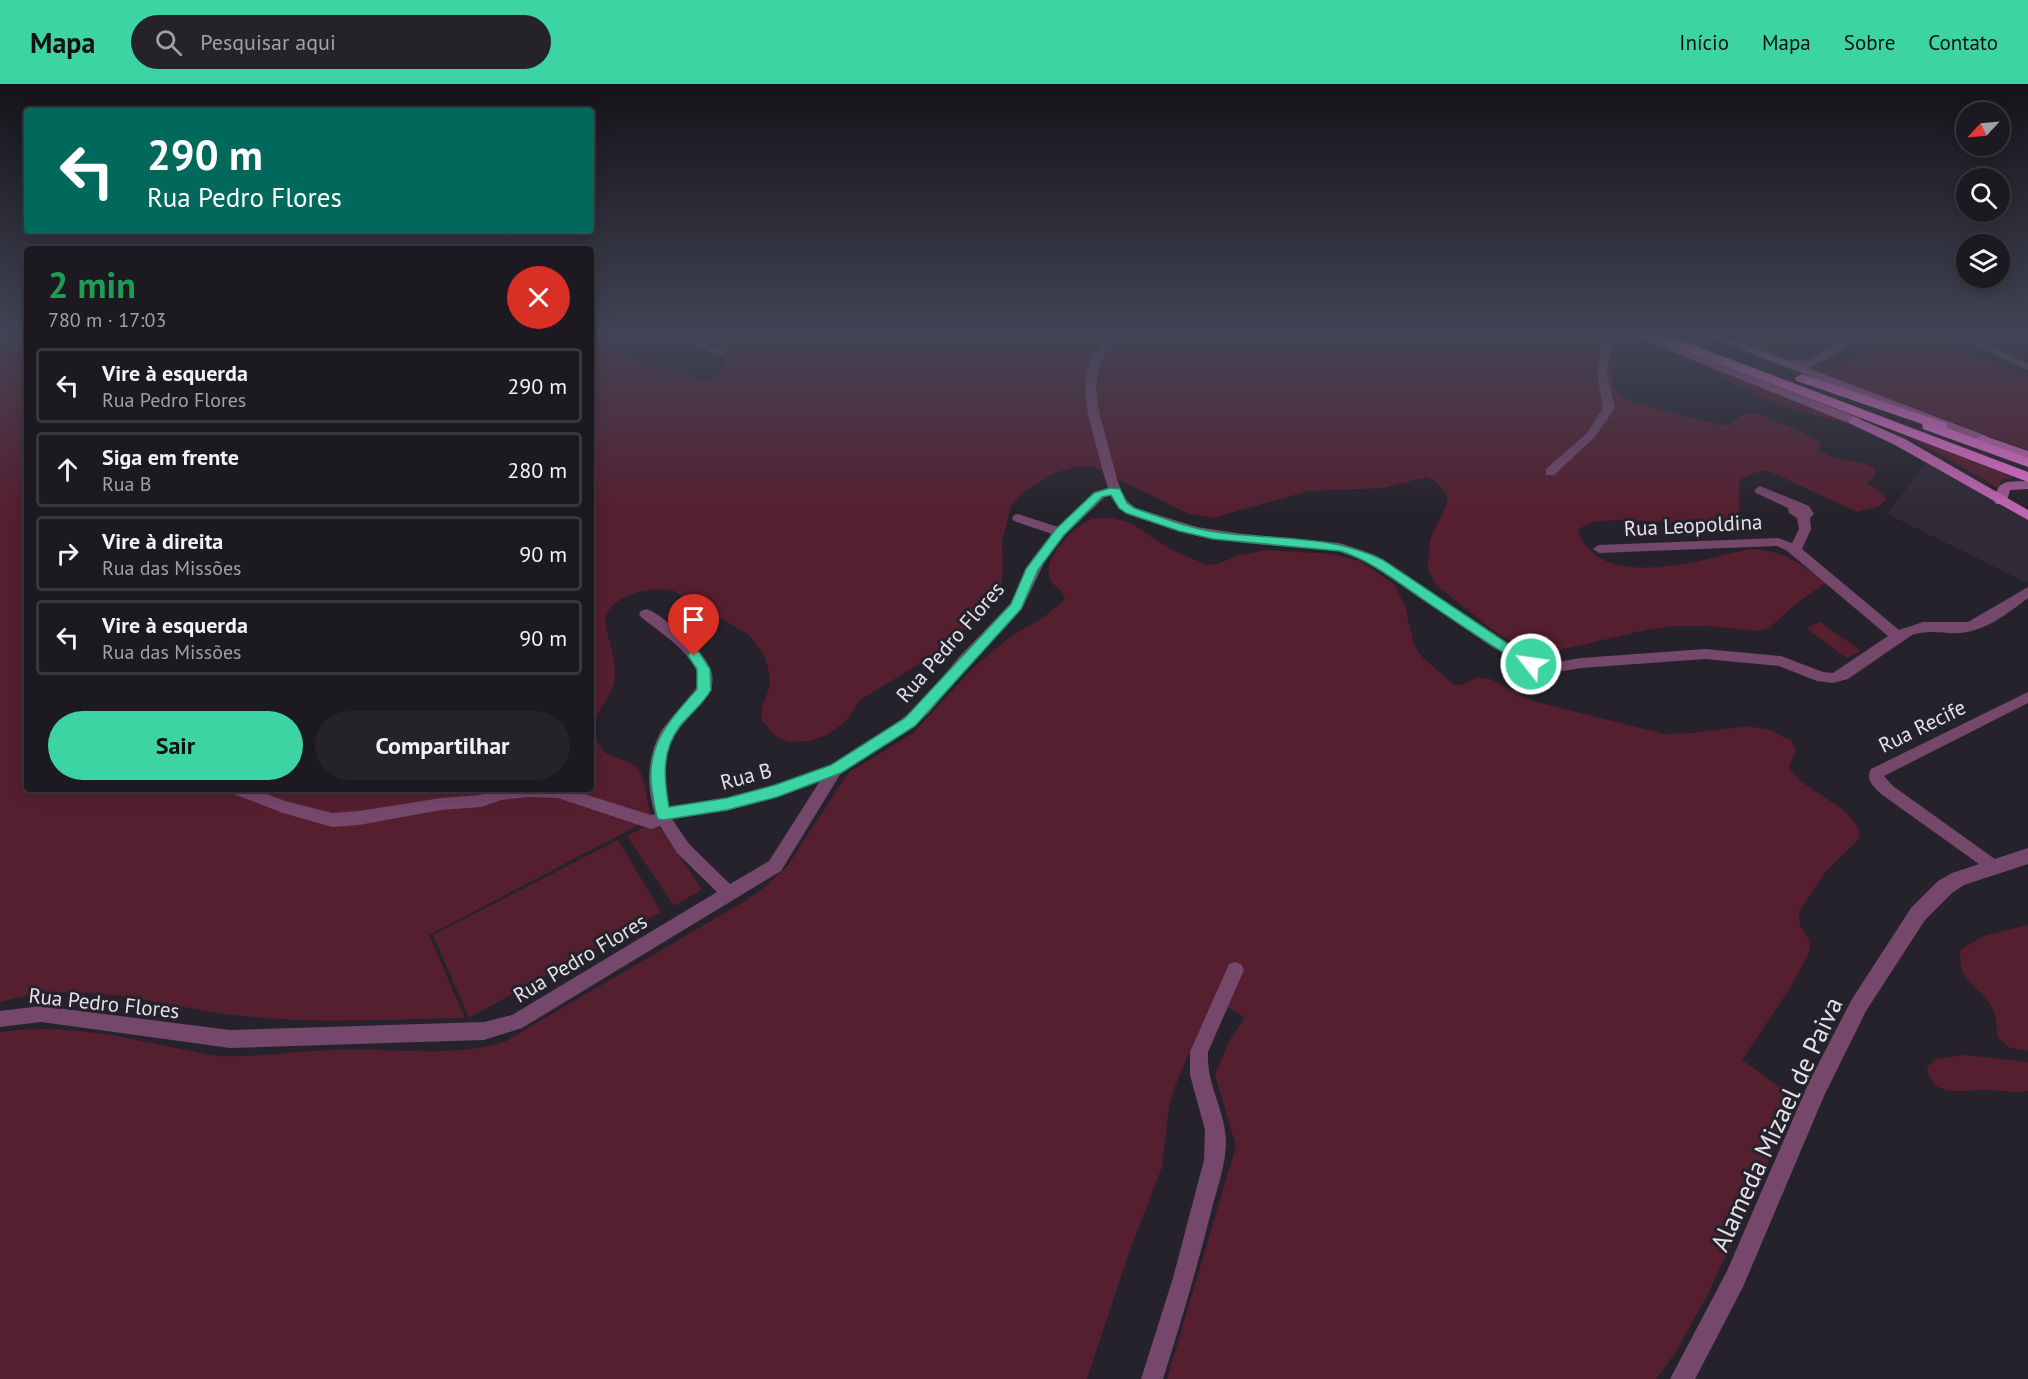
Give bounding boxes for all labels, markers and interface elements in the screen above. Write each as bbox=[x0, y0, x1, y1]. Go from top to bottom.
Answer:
search box bbox=[131, 15, 551, 69]
text: Mapa bbox=[30, 24, 95, 61]
icon: search bbox=[152, 26, 185, 59]
text: Pesquisar aqui bbox=[200, 28, 336, 56]
text: Início bbox=[1679, 29, 1729, 56]
text: Mapa bbox=[1762, 29, 1811, 56]
text: Sobre bbox=[1844, 29, 1895, 56]
text: Contato bbox=[1928, 29, 1998, 56]
north arrow bbox=[1956, 102, 2010, 156]
map controls bbox=[1956, 102, 2010, 288]
text: 290 m bbox=[147, 127, 263, 182]
icon: left bbox=[48, 132, 126, 210]
button: search bbox=[1956, 168, 2010, 222]
text: Rua Pedro Flores bbox=[147, 180, 342, 214]
button: layers bbox=[1956, 234, 2010, 288]
text: 2 min bbox=[48, 261, 136, 308]
button: close bbox=[507, 266, 570, 329]
text: 780 m · 17:03 bbox=[48, 307, 166, 333]
text: Vire à esquerda bbox=[102, 359, 248, 387]
icon: left bbox=[51, 369, 84, 402]
text: 290 m bbox=[507, 372, 567, 400]
text: Rua Pedro Flores bbox=[102, 387, 246, 413]
text: Siga em frente bbox=[102, 443, 239, 471]
icon: ahead bbox=[51, 453, 84, 486]
text: 280 m bbox=[507, 456, 567, 484]
text: Rua B bbox=[102, 471, 151, 497]
street label: Rua Leopoldina bbox=[1623, 508, 1763, 542]
text: Vire à direita bbox=[102, 527, 223, 555]
icon: right bbox=[51, 537, 84, 570]
text: 90 m bbox=[519, 540, 567, 568]
text: Rua das Missões bbox=[102, 555, 242, 581]
street label: Rua Pedro Flores bbox=[890, 576, 1010, 708]
pin bbox=[668, 594, 719, 656]
icon: arrive bbox=[677, 603, 710, 636]
text: Vire à esquerda bbox=[102, 611, 248, 639]
icon: left bbox=[51, 621, 84, 654]
text: 90 m bbox=[519, 624, 567, 652]
position arrow bbox=[1499, 632, 1563, 696]
text: Rua das Missões bbox=[102, 639, 242, 665]
street label: Rua Recife bbox=[1874, 693, 1970, 759]
button: Sair bbox=[48, 711, 303, 780]
button: Compartilhar bbox=[315, 711, 570, 780]
street label: Rua B bbox=[717, 756, 775, 796]
street label: Rua Pedro Flores bbox=[508, 907, 652, 1009]
street label: Rua Pedro Flores bbox=[27, 982, 181, 1024]
street label: Alameda Mizael de Paiva bbox=[1703, 992, 1849, 1256]

